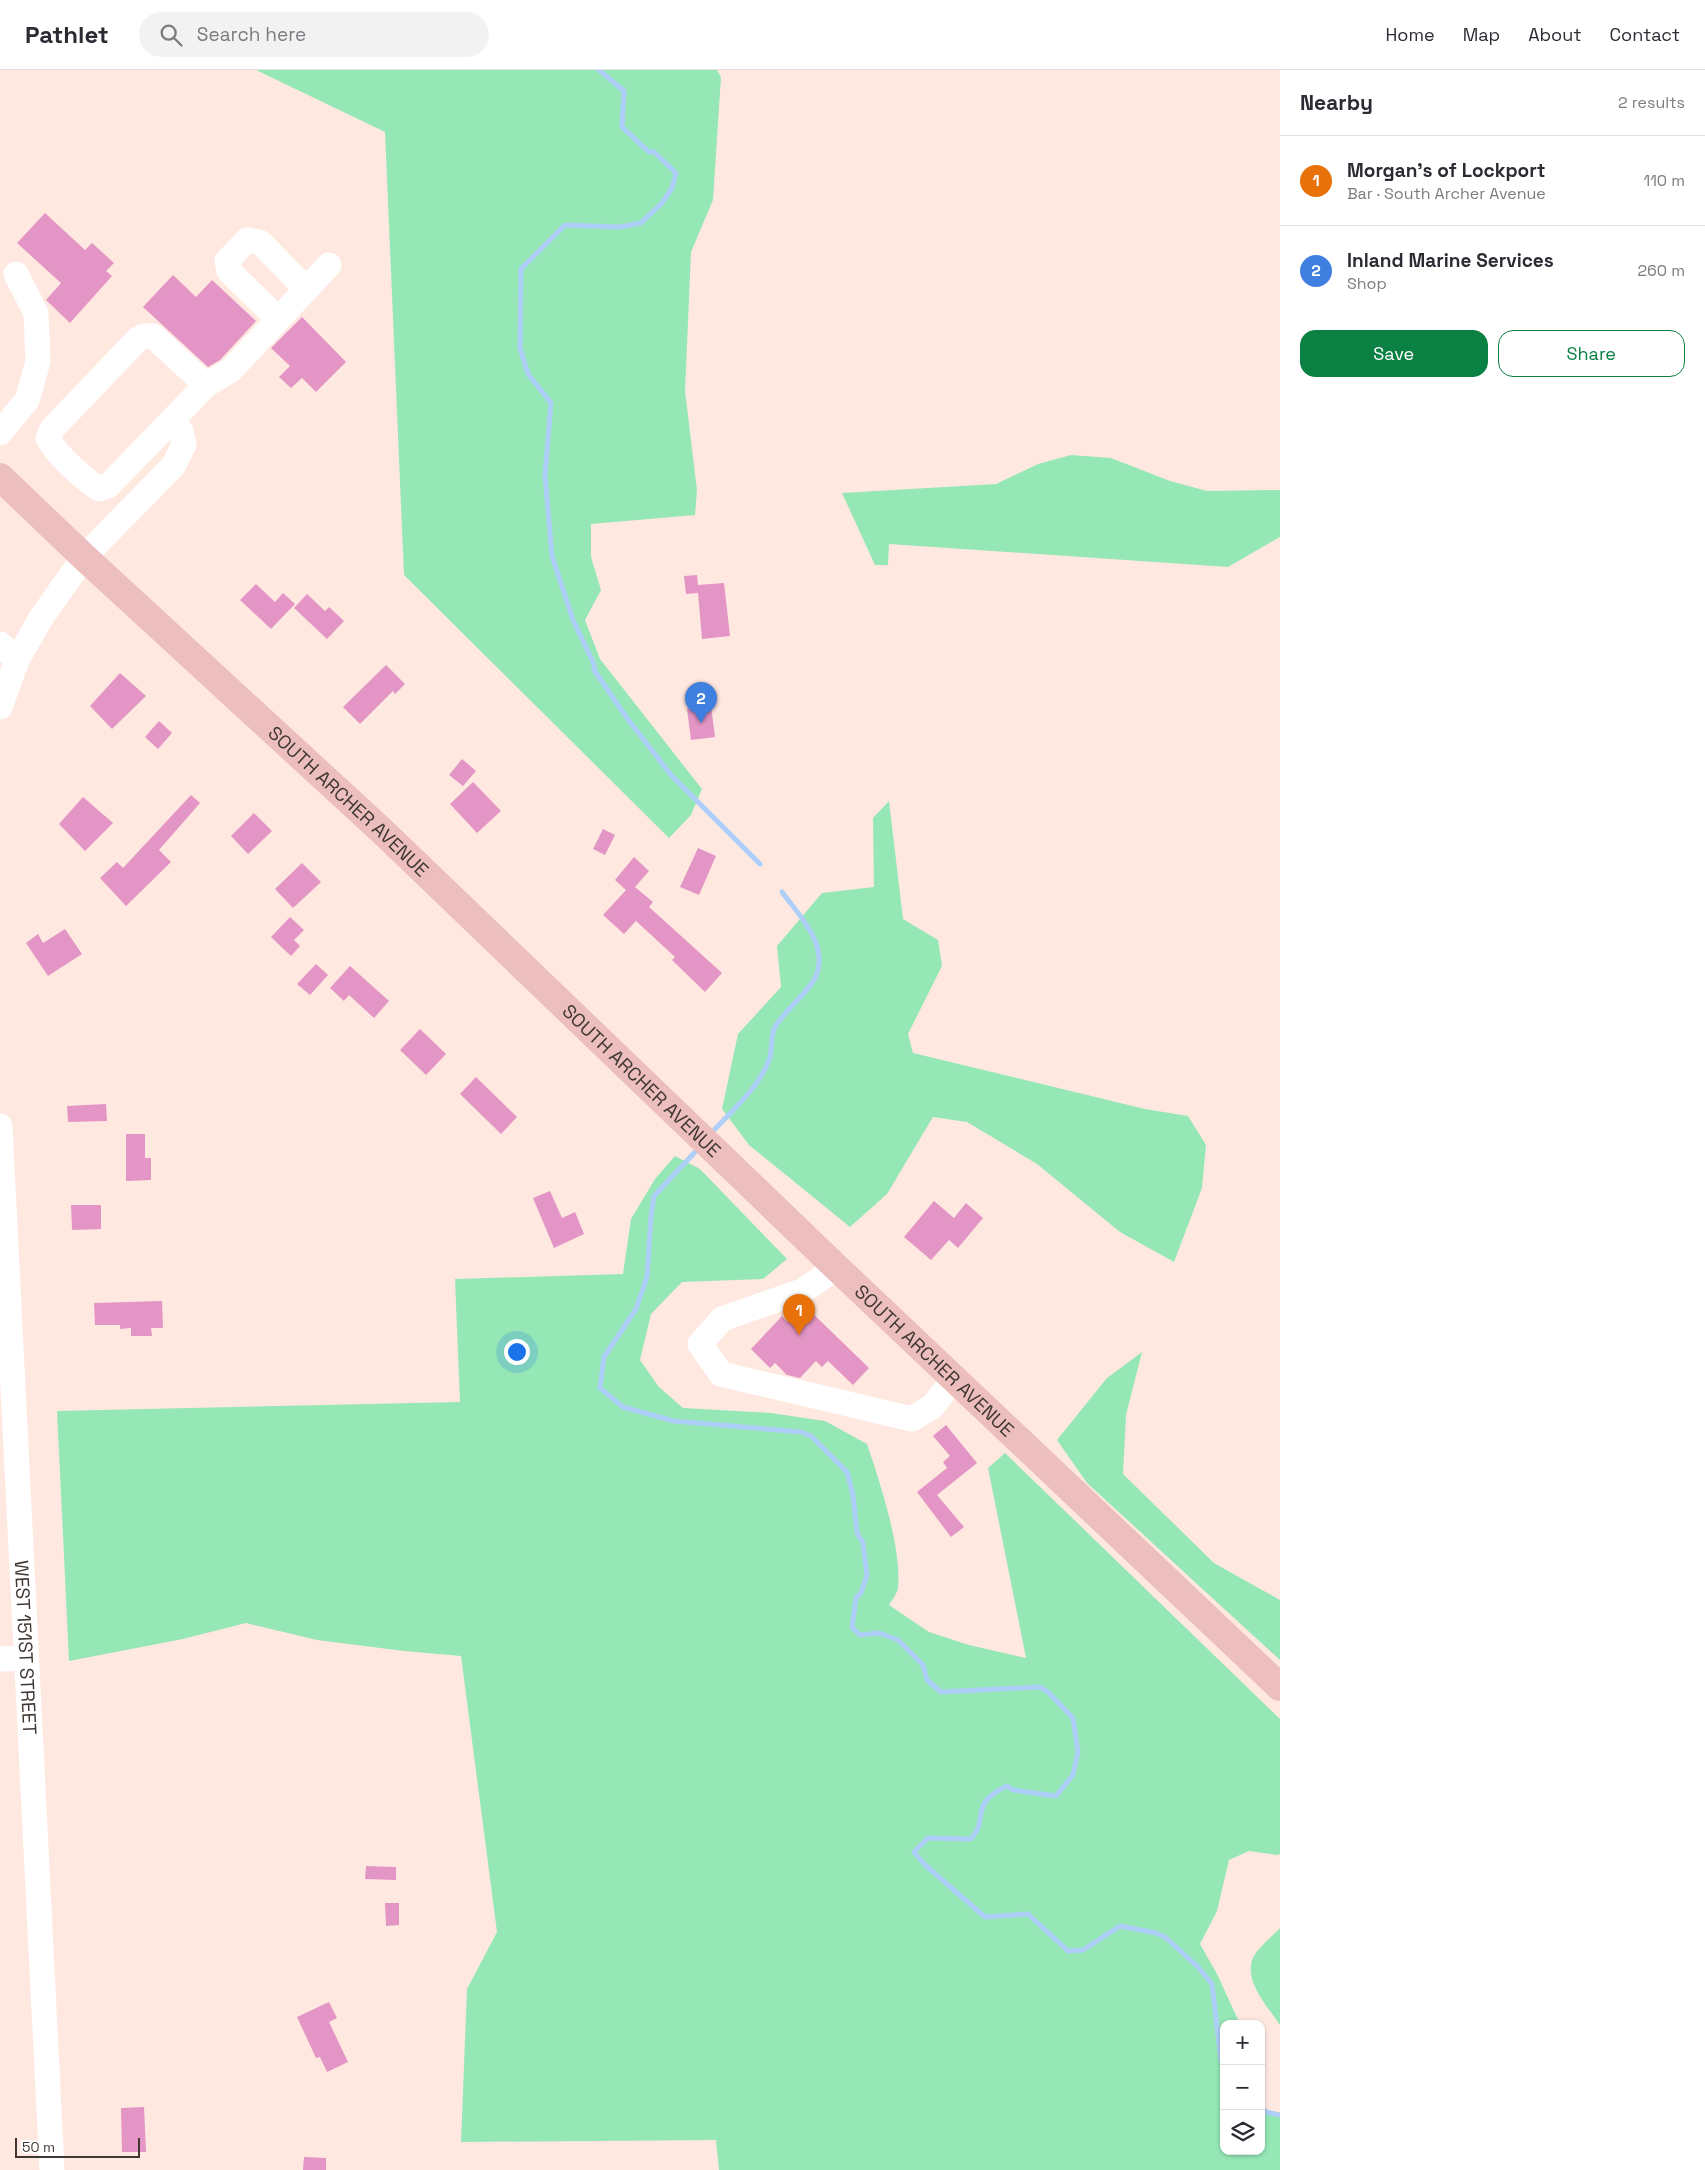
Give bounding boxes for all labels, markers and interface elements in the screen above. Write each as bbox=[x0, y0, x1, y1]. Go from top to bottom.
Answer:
search box bbox=[139, 12, 489, 57]
text: Pathlet bbox=[25, 19, 109, 50]
icon: search bbox=[157, 21, 185, 49]
text: Search here bbox=[197, 22, 306, 47]
text: Home bbox=[1386, 23, 1435, 46]
text: Map bbox=[1463, 23, 1500, 46]
text: About bbox=[1528, 23, 1582, 46]
text: Contact bbox=[1610, 23, 1680, 46]
text: Nearby bbox=[1300, 89, 1373, 116]
text: 2 results bbox=[1618, 92, 1685, 113]
text: Morgan's of Lockport bbox=[1347, 158, 1545, 183]
text: 1 bbox=[1312, 170, 1320, 191]
text: 110 m bbox=[1643, 170, 1685, 191]
text: Bar · South Archer Avenue bbox=[1347, 183, 1546, 204]
text: Inland Marine Services bbox=[1347, 248, 1554, 273]
text: 2 bbox=[1311, 260, 1321, 281]
text: 260 m bbox=[1637, 260, 1685, 281]
text: Shop bbox=[1347, 273, 1387, 294]
button: Save bbox=[1300, 330, 1488, 377]
button: Share bbox=[1498, 330, 1685, 377]
pin: 2 bbox=[685, 682, 717, 723]
street label: SOUTH ARCHER AVENUE bbox=[263, 720, 434, 882]
street label: SOUTH ARCHER AVENUE bbox=[557, 998, 726, 1163]
street label: SOUTH ARCHER AVENUE bbox=[849, 1279, 1020, 1442]
pin: 1 bbox=[783, 1294, 815, 1335]
your location bbox=[504, 1339, 530, 1365]
street label: WEST 151ST STREET bbox=[9, 1560, 43, 1735]
map controls bbox=[1220, 2020, 1265, 2155]
button: + bbox=[1220, 2020, 1265, 2065]
button: − bbox=[1220, 2065, 1265, 2110]
button: layers bbox=[1220, 2110, 1265, 2155]
scale bar bbox=[15, 2135, 140, 2158]
text: 50 m bbox=[22, 2138, 55, 2156]

